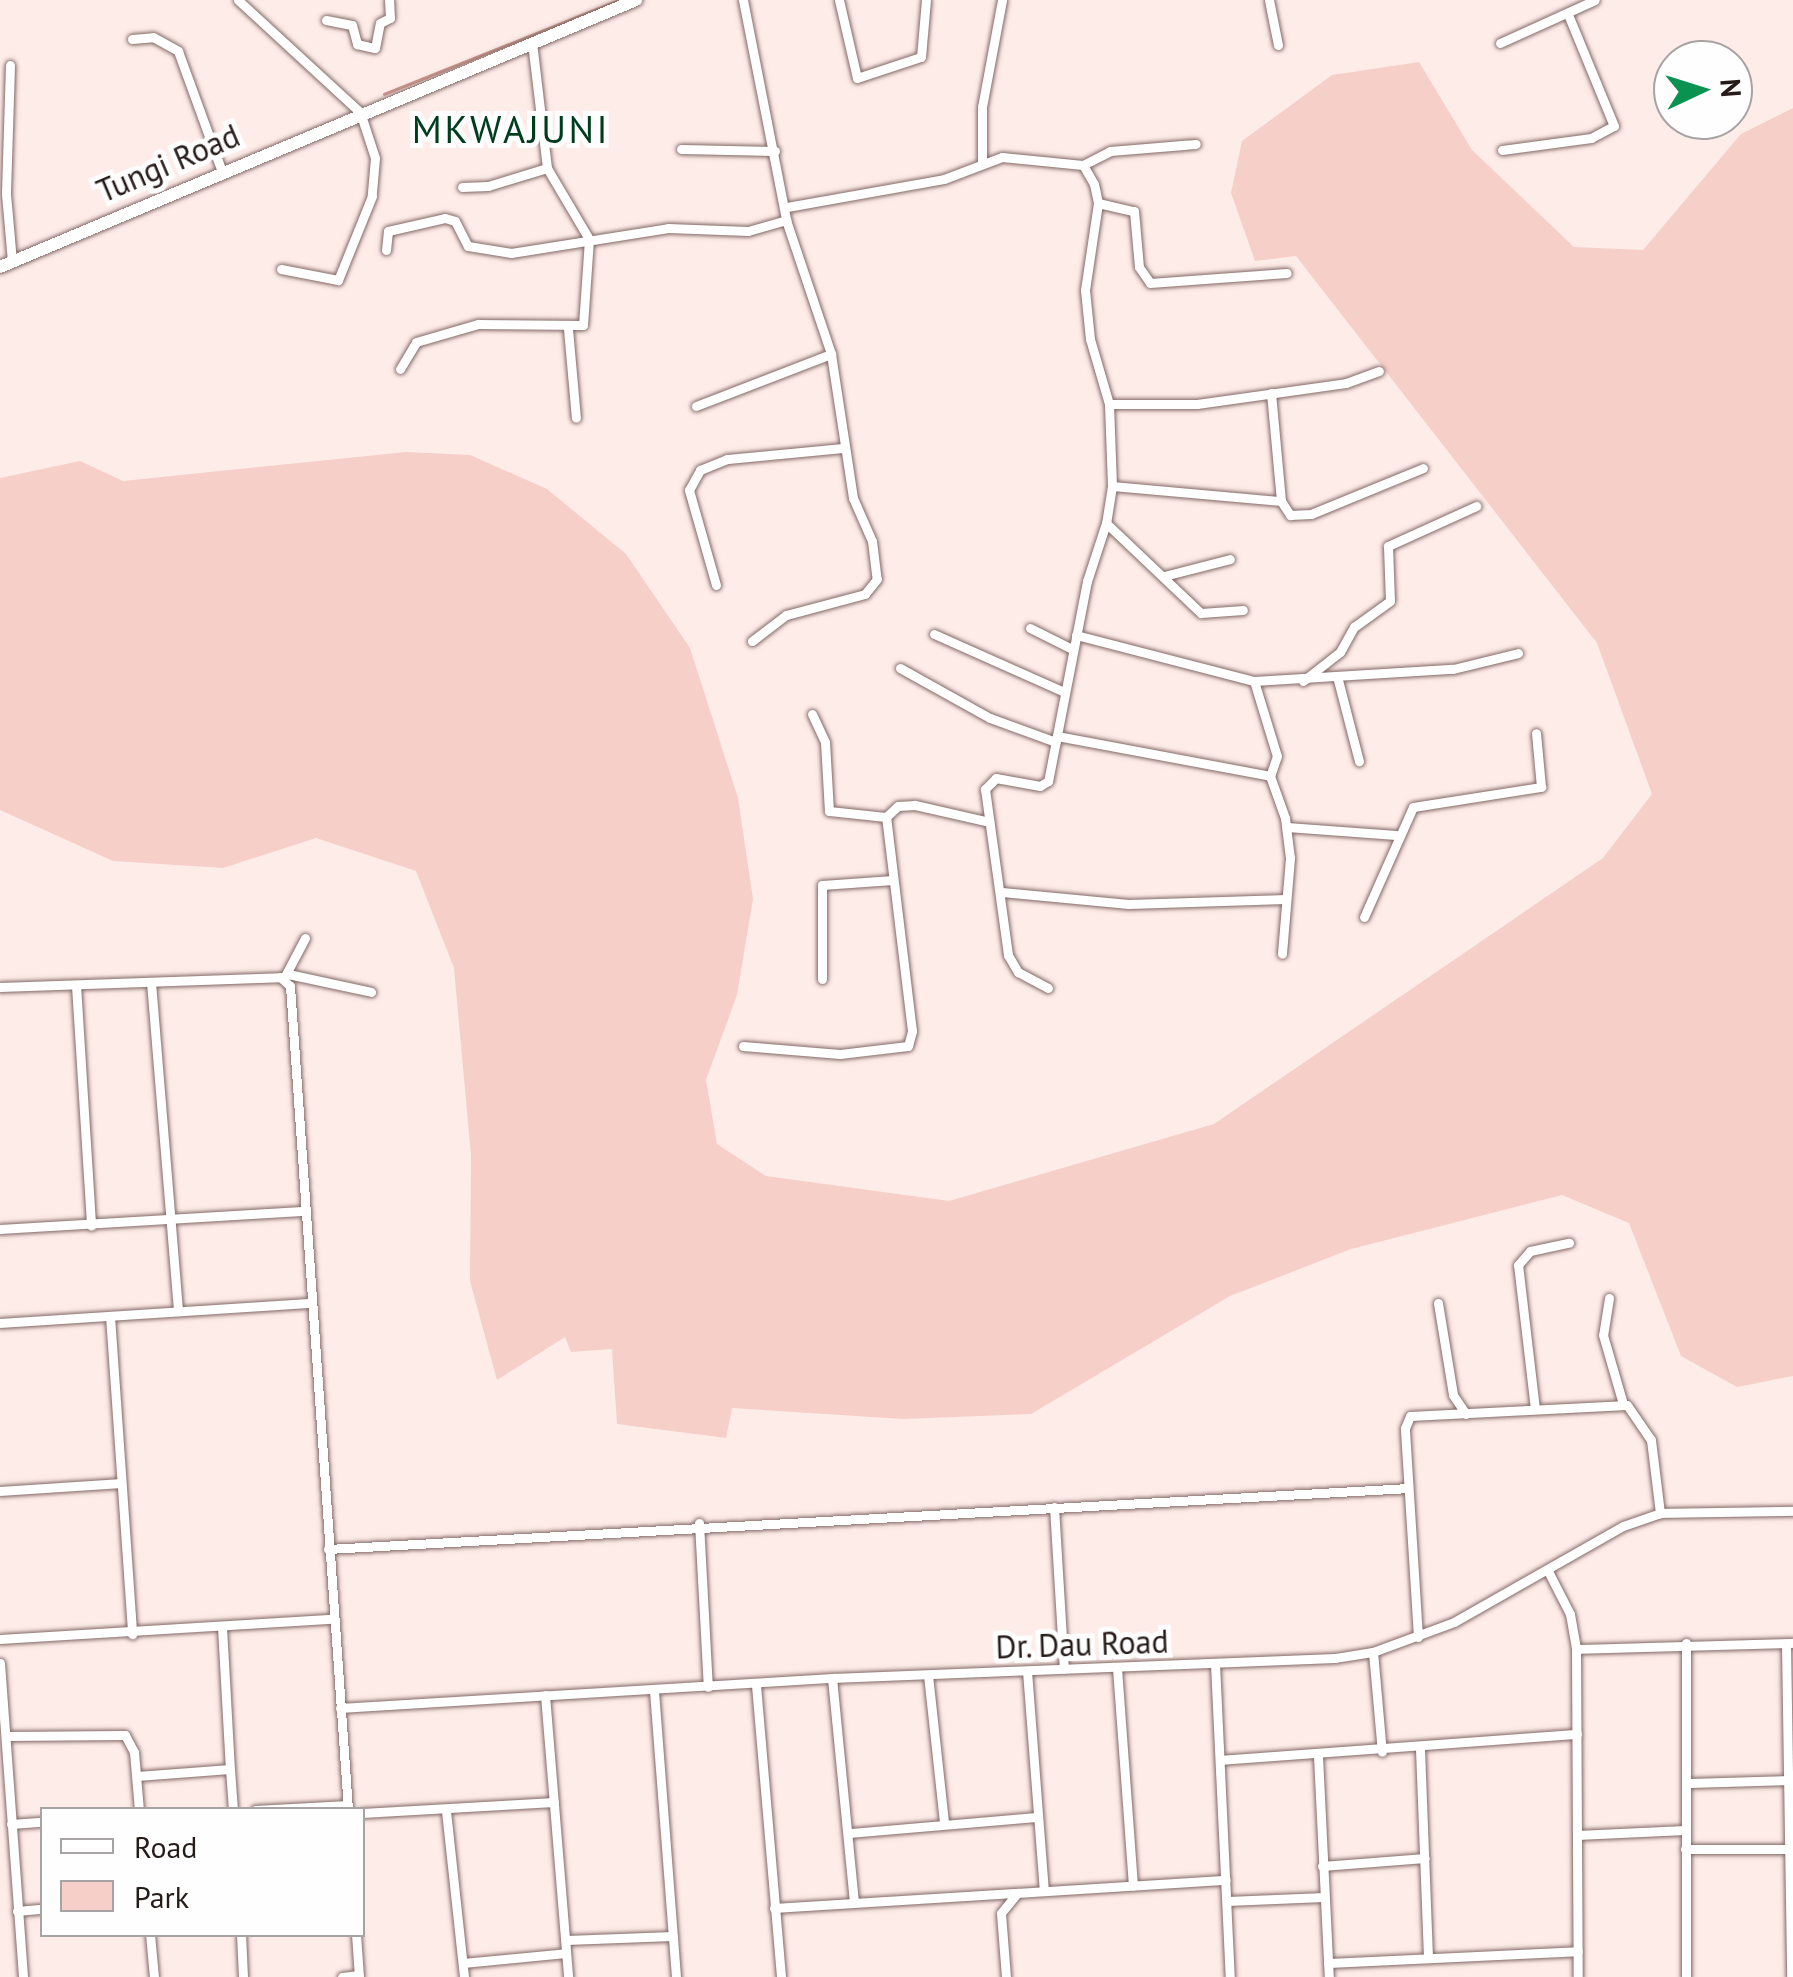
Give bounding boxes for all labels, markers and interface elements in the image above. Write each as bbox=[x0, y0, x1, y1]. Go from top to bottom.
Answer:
north arrow bbox=[1653, 40, 1753, 140]
text: N bbox=[1712, 78, 1751, 98]
district label: MKWAJUNI bbox=[412, 106, 610, 152]
street label: Tungi Road bbox=[91, 116, 245, 210]
street label: Dr. Dau Road bbox=[994, 1622, 1170, 1666]
legend bbox=[40, 1807, 365, 1937]
text: Road bbox=[134, 1827, 198, 1866]
text: Park bbox=[134, 1877, 189, 1916]

